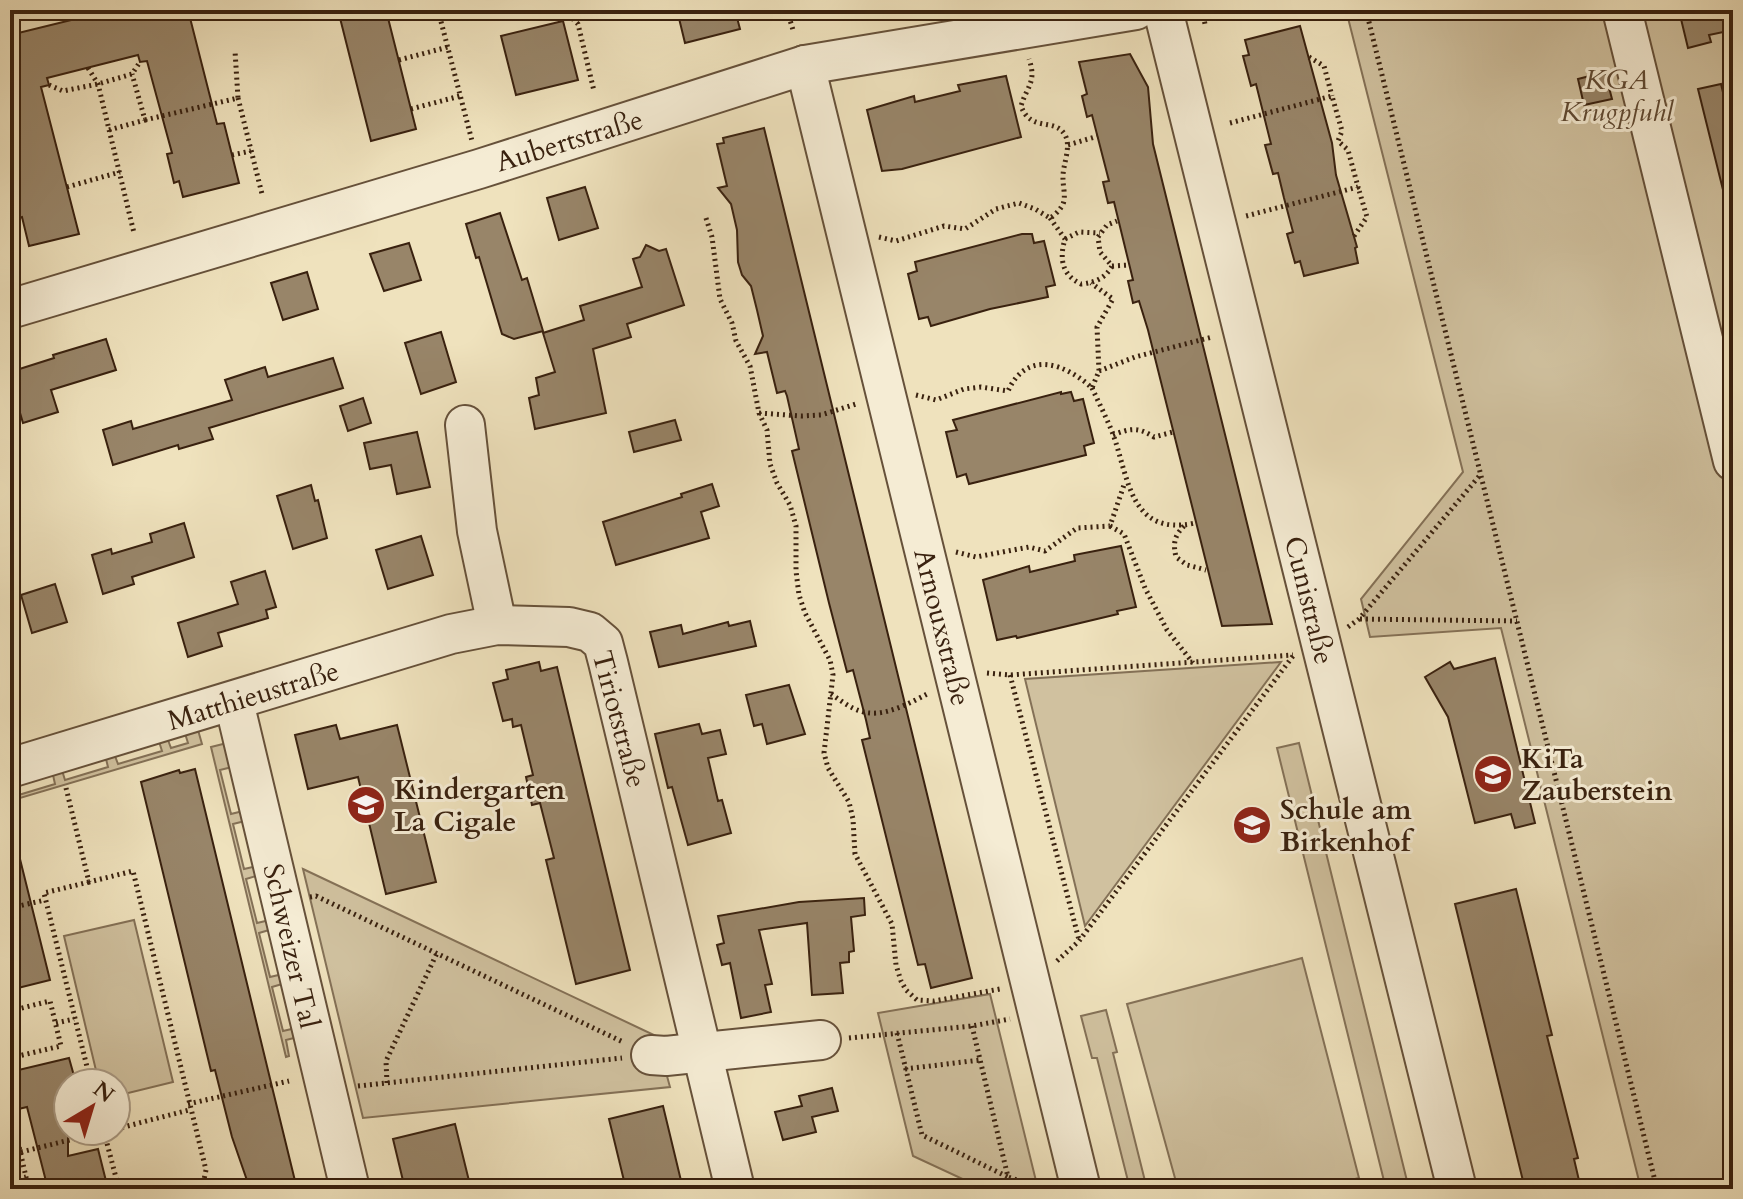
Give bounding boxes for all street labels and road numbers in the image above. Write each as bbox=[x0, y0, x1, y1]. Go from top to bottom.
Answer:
street label: Aubertstraße bbox=[491, 101, 648, 181]
street label: Cunistraße bbox=[1275, 532, 1343, 668]
street label: Arnouxstraße bbox=[904, 545, 980, 710]
street label: Tiriotstraße bbox=[583, 647, 656, 792]
street label: Matthieustraße bbox=[163, 652, 344, 740]
street label: Schweizer Tal bbox=[254, 860, 328, 1032]

